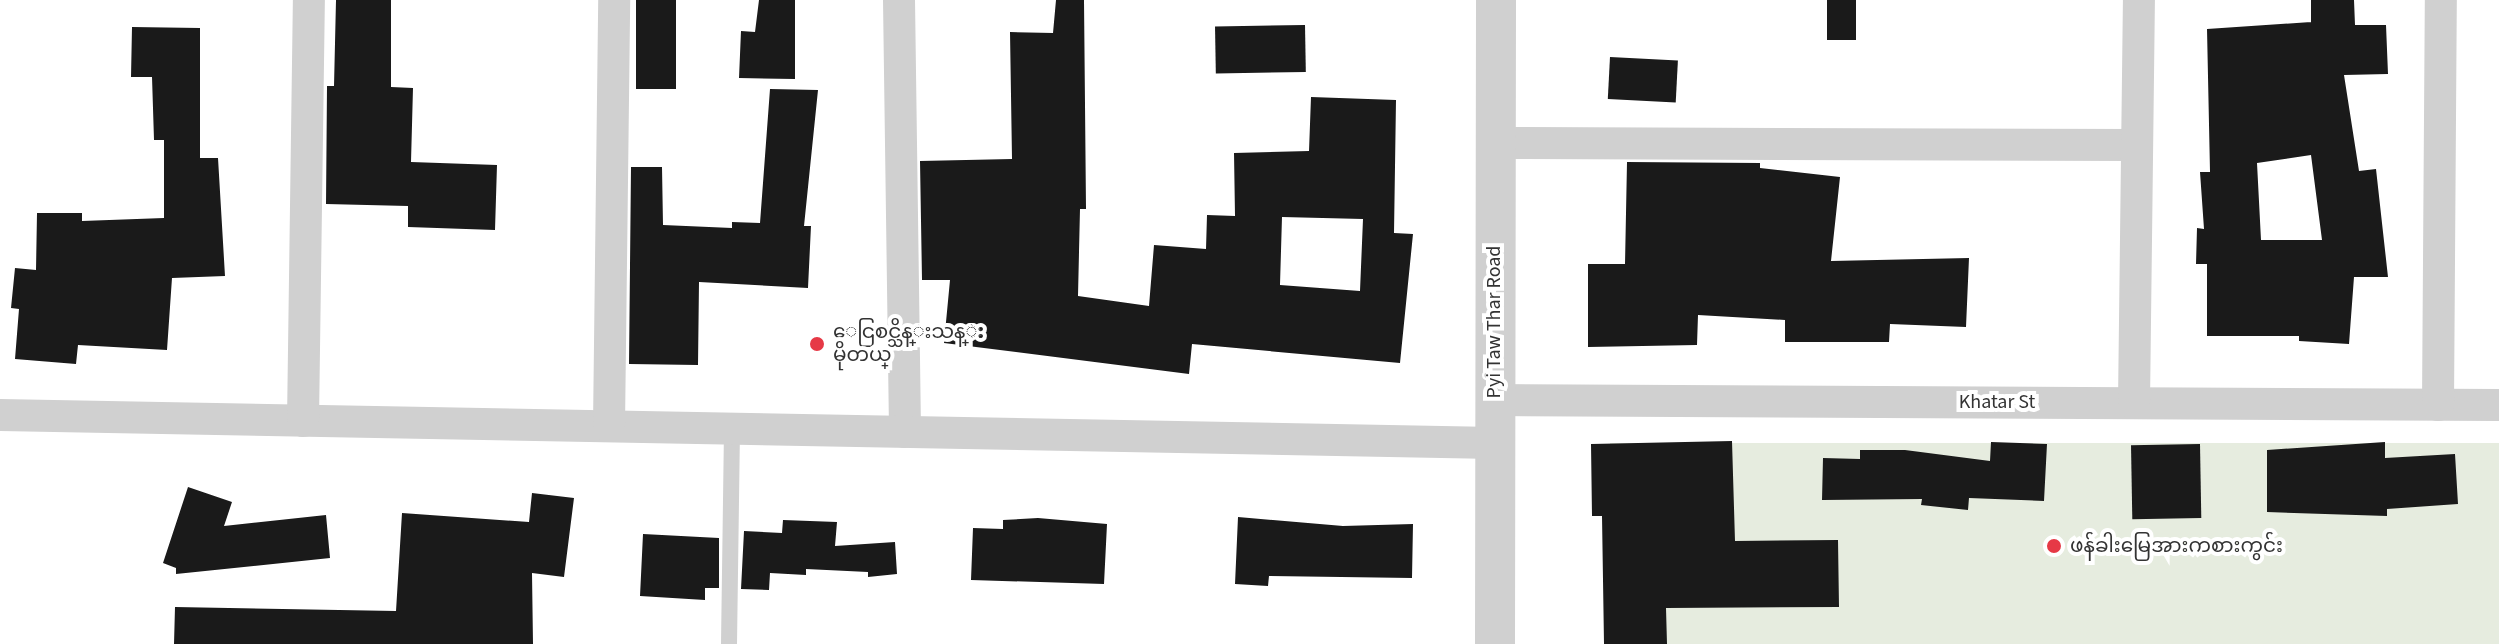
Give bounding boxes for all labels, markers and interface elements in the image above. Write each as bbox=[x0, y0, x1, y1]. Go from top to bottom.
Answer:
street label: Pyi Taw Thar Road bbox=[1482, 246, 1506, 398]
place label: ေငြစင္သိန္းသန္း မိုတယ္ bbox=[833, 320, 984, 367]
marker: ေငြစင္သိန္းသန္း မိုတယ္ bbox=[808, 335, 826, 353]
street label: Khatar St bbox=[1959, 390, 2035, 414]
place label: ဖန်ခါးမြေအားကစားကွင်း bbox=[2070, 534, 2283, 558]
marker: ဖန်ခါးမြေအားကစားကွင်း bbox=[2045, 537, 2063, 555]

